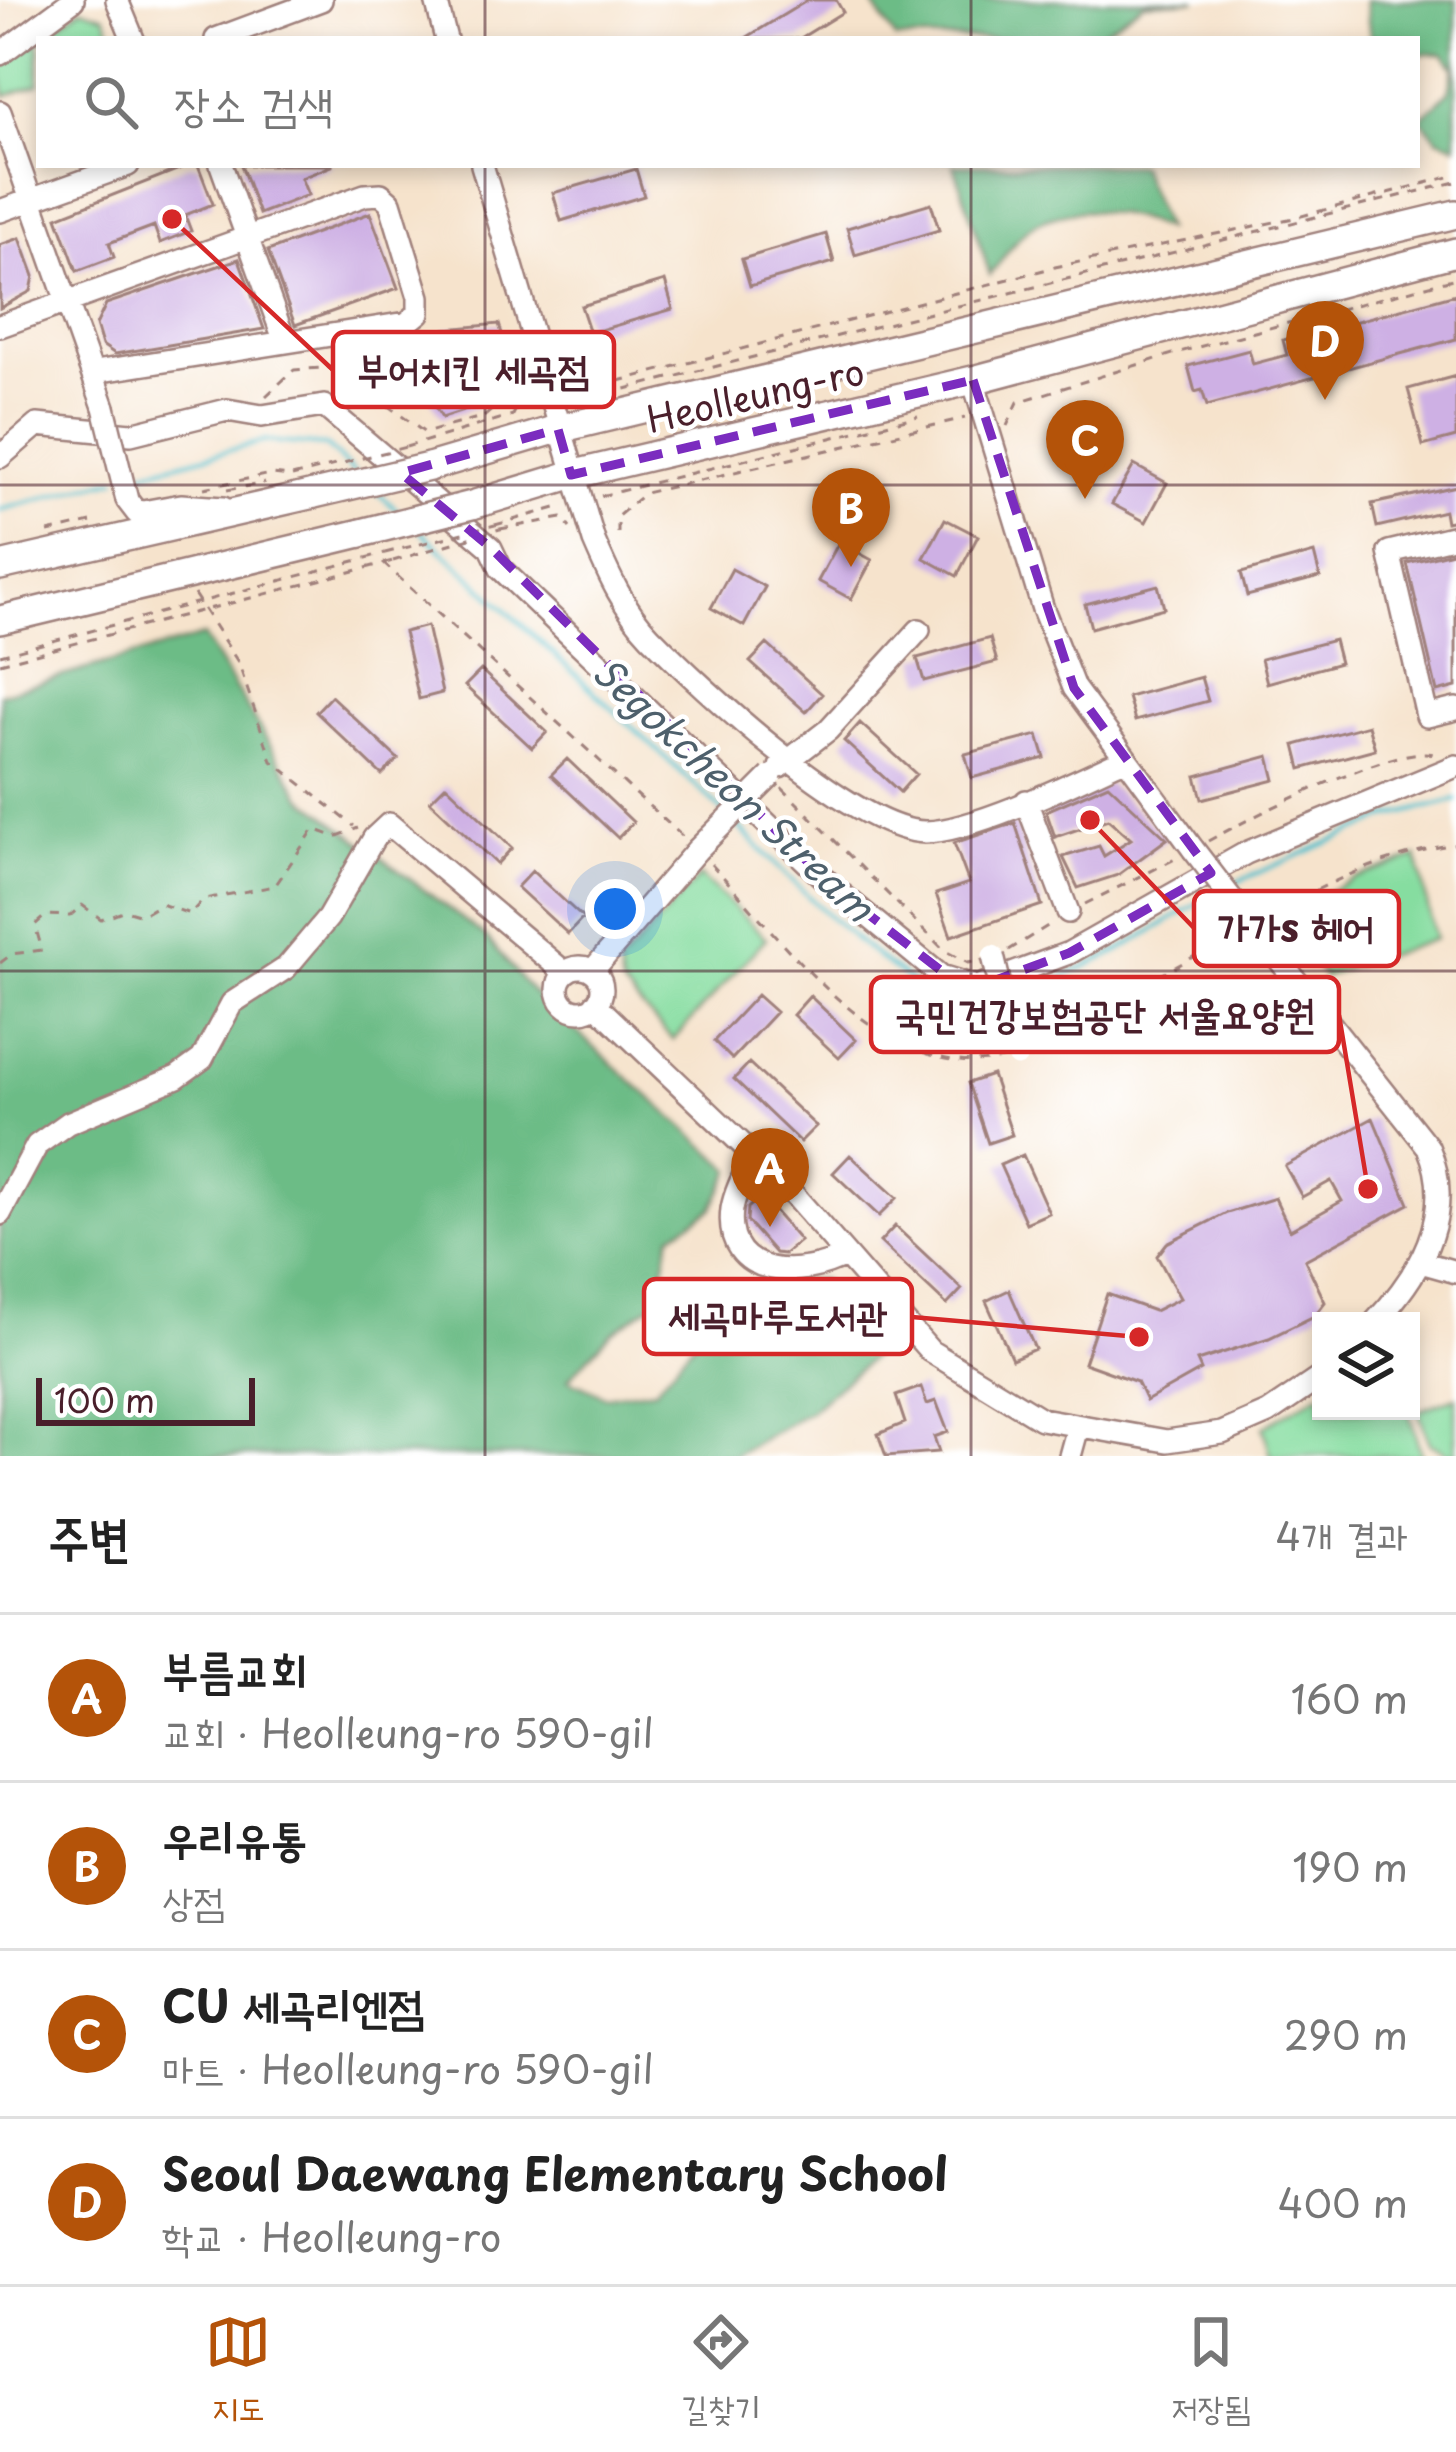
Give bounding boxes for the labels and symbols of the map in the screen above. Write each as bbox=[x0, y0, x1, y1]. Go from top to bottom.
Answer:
pin: D bbox=[1286, 301, 1364, 400]
callout: 부어치킨 세곡점 bbox=[333, 332, 614, 407]
text: 부어치킨 세곡점 bbox=[357, 338, 589, 397]
street label: Heolleung-ro bbox=[641, 343, 869, 445]
pin: C bbox=[1046, 400, 1124, 499]
pin: B bbox=[812, 468, 890, 567]
water label: Segokcheon Stream bbox=[581, 642, 890, 935]
your location bbox=[585, 879, 645, 939]
callout: 가가s 헤어 bbox=[1194, 891, 1399, 966]
text: 가가s 헤어 bbox=[1218, 896, 1374, 955]
callout: 국민건강보험공단 서울요양원 bbox=[871, 977, 1339, 1052]
text: 국민건강보험공단 서울요양원 bbox=[895, 982, 1315, 1041]
pin: A bbox=[731, 1128, 809, 1227]
callout: 세곡마루도서관 bbox=[644, 1279, 912, 1354]
text: 세곡마루도서관 bbox=[668, 1284, 888, 1343]
scale bar bbox=[36, 1372, 255, 1425]

